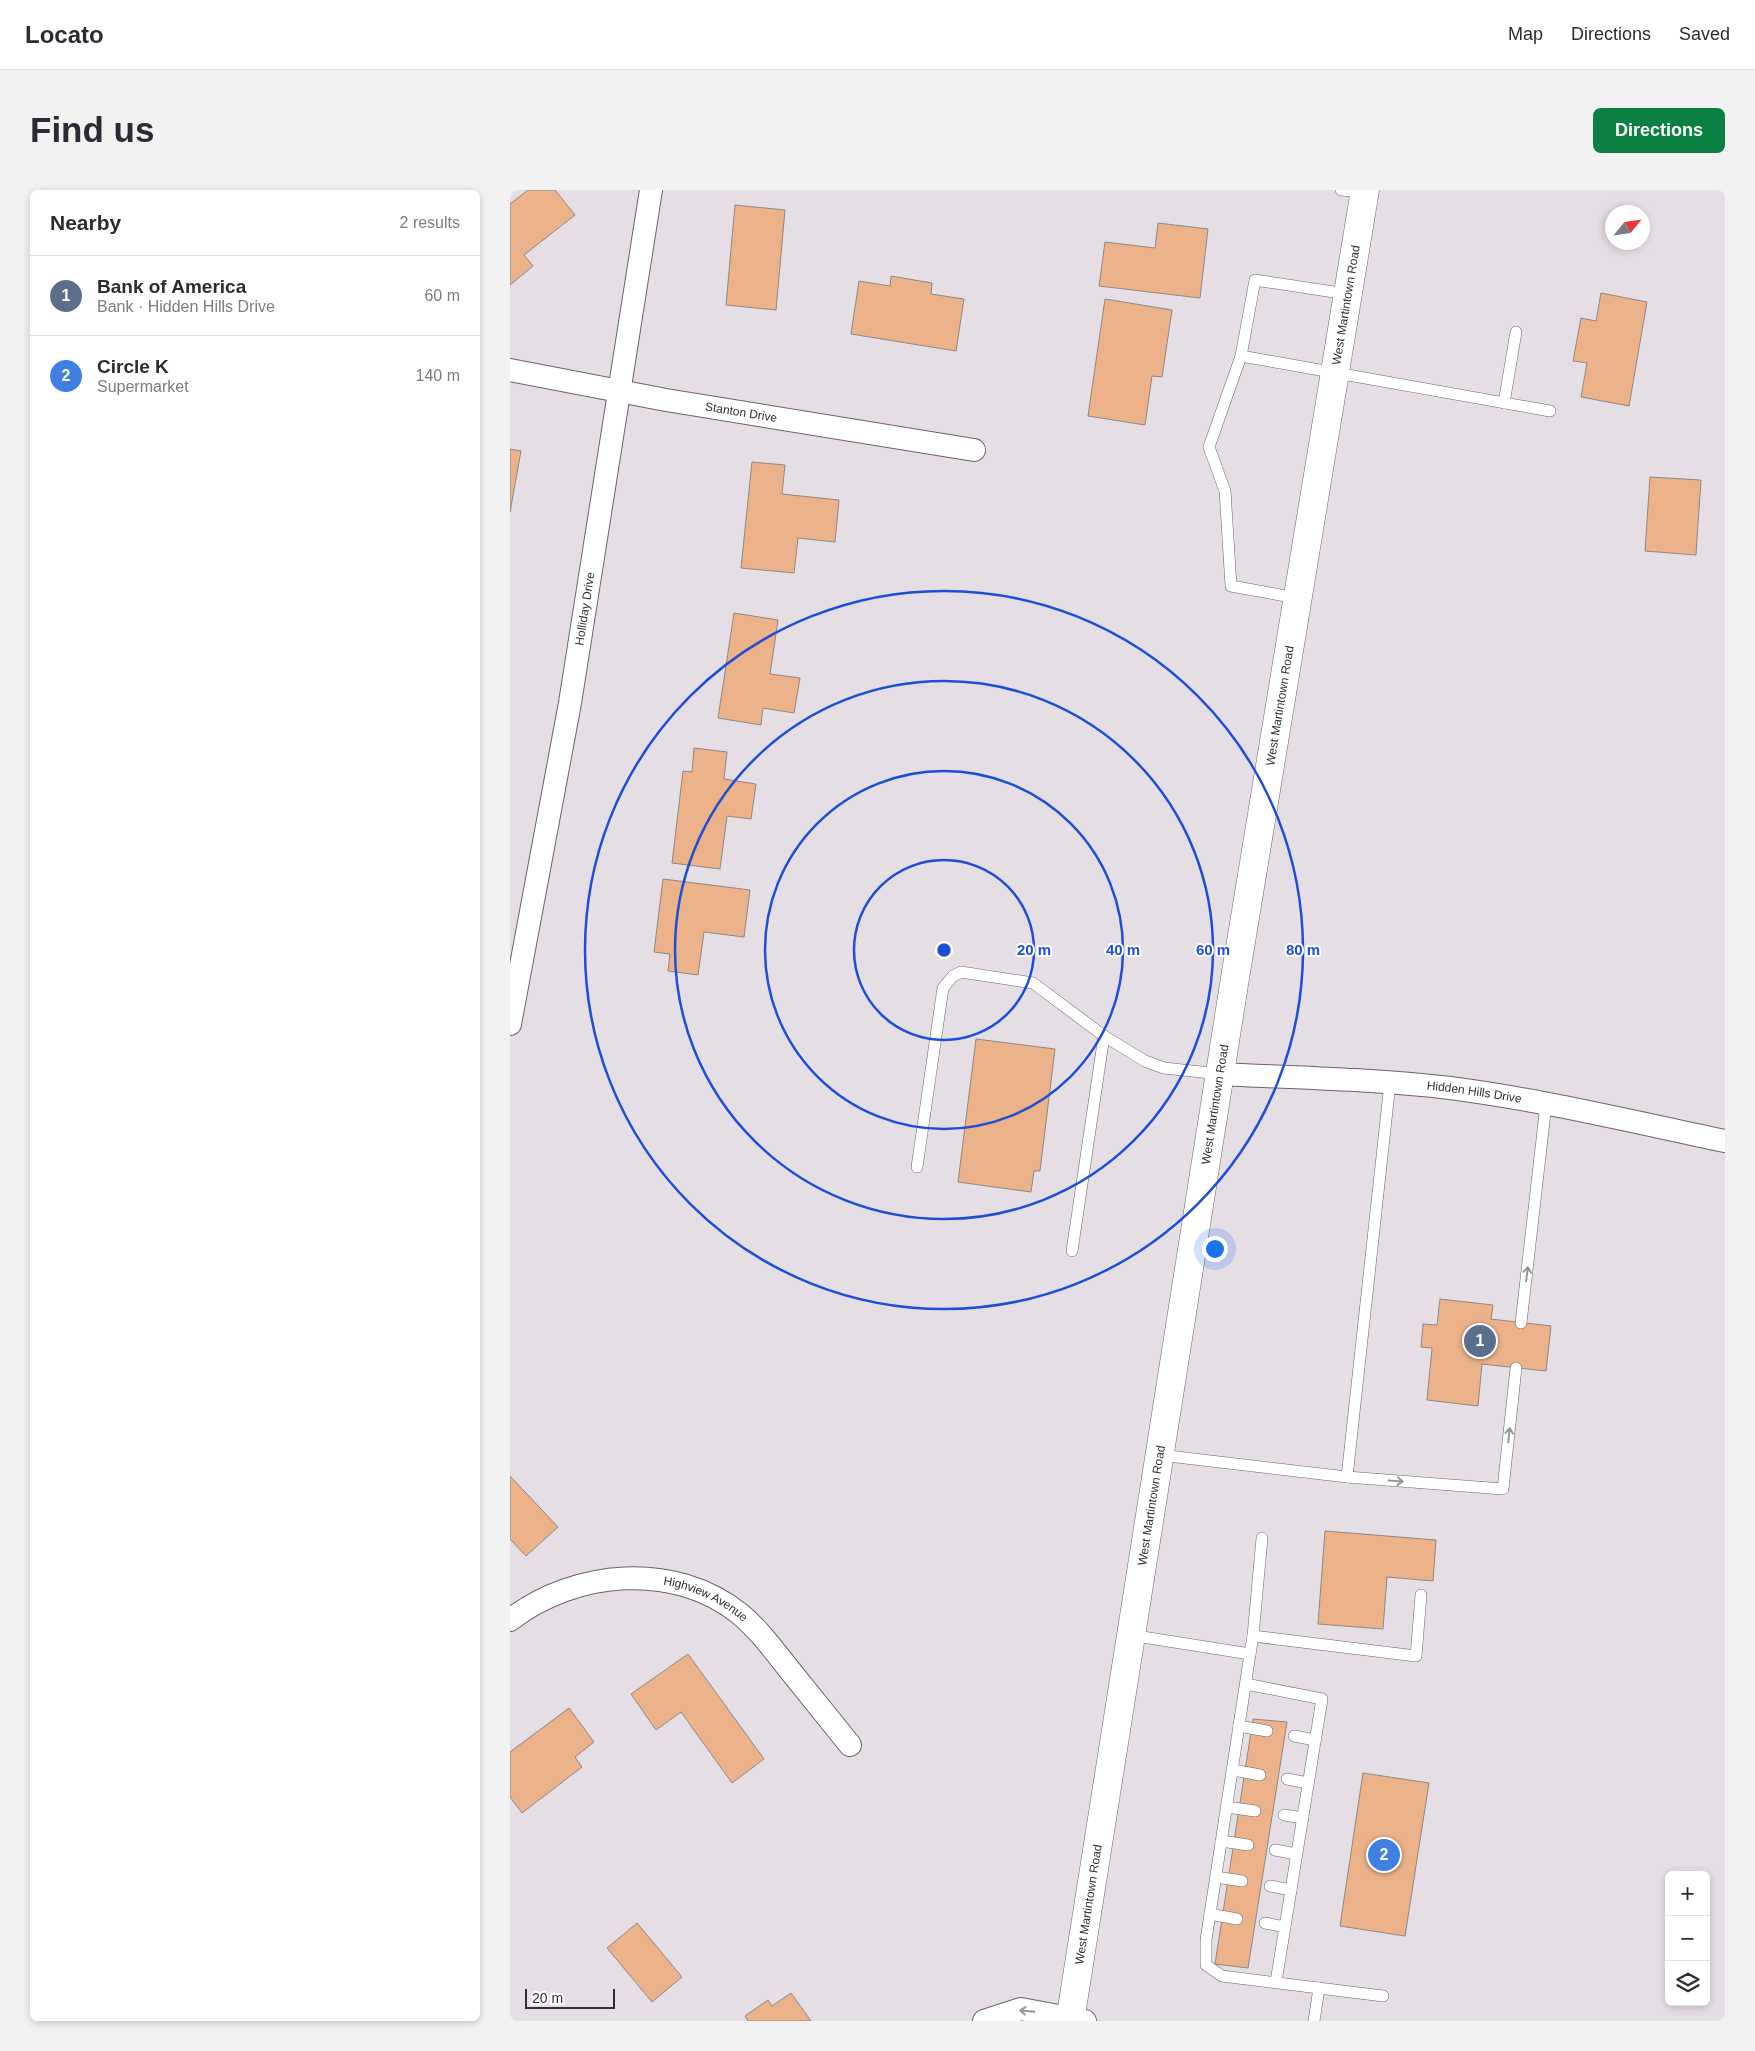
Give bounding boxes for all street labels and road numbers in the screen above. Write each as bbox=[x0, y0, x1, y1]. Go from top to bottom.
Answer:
street label: West Martintown Road bbox=[1329, 244, 1363, 366]
street label: Stanton Drive bbox=[704, 399, 779, 425]
street label: Holliday Drive bbox=[572, 571, 598, 646]
street label: West Martintown Road bbox=[1263, 645, 1297, 767]
street label: West Martintown Road bbox=[1199, 1043, 1231, 1165]
street label: Hidden Hills Drive bbox=[1426, 1079, 1523, 1106]
street label: West Martintown Road bbox=[1135, 1444, 1168, 1566]
street label: Highview Avenue bbox=[662, 1574, 751, 1625]
street label: West Martintown Road bbox=[1072, 1843, 1105, 1965]

